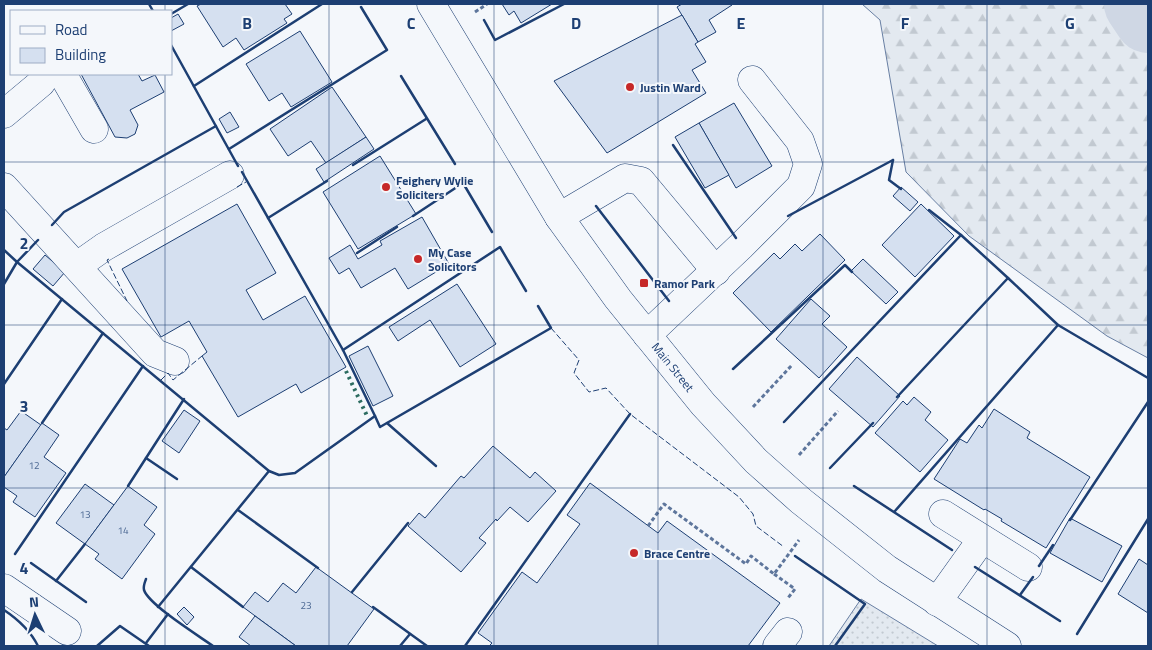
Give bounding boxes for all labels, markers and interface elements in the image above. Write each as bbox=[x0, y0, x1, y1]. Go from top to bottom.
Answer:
legend bbox=[10, 10, 172, 75]
text: B bbox=[242, 11, 252, 35]
text: C bbox=[407, 11, 416, 35]
text: D bbox=[571, 11, 581, 35]
text: E bbox=[737, 11, 746, 35]
text: F bbox=[901, 11, 910, 35]
text: G bbox=[1065, 11, 1075, 35]
text: Road bbox=[55, 18, 87, 41]
text: Building bbox=[55, 43, 106, 66]
place label: Justin Ward bbox=[640, 78, 701, 97]
marker: Justin Ward bbox=[624, 81, 636, 93]
place label: Feighery Wylie Soliciters bbox=[396, 171, 473, 204]
marker: Feighery Wylie Soliciters bbox=[380, 181, 392, 193]
text: 2 bbox=[20, 231, 28, 255]
place label: My Case Solicitors bbox=[428, 243, 477, 276]
marker: My Case Solicitors bbox=[412, 253, 424, 265]
place label: Ramor Park bbox=[654, 274, 716, 293]
marker: Ramor Park bbox=[638, 277, 650, 289]
street label: Main Street bbox=[647, 338, 699, 396]
text: 3 bbox=[20, 394, 28, 418]
house number: 12 bbox=[28, 458, 40, 473]
house number: 13 bbox=[79, 507, 91, 522]
house number: 14 bbox=[117, 523, 129, 538]
place label: Brace Centre bbox=[644, 544, 710, 563]
marker: Brace Centre bbox=[628, 547, 640, 559]
text: 4 bbox=[20, 556, 29, 580]
north arrow bbox=[10, 590, 60, 640]
text: N bbox=[28, 591, 40, 612]
house number: 23 bbox=[300, 598, 312, 613]

